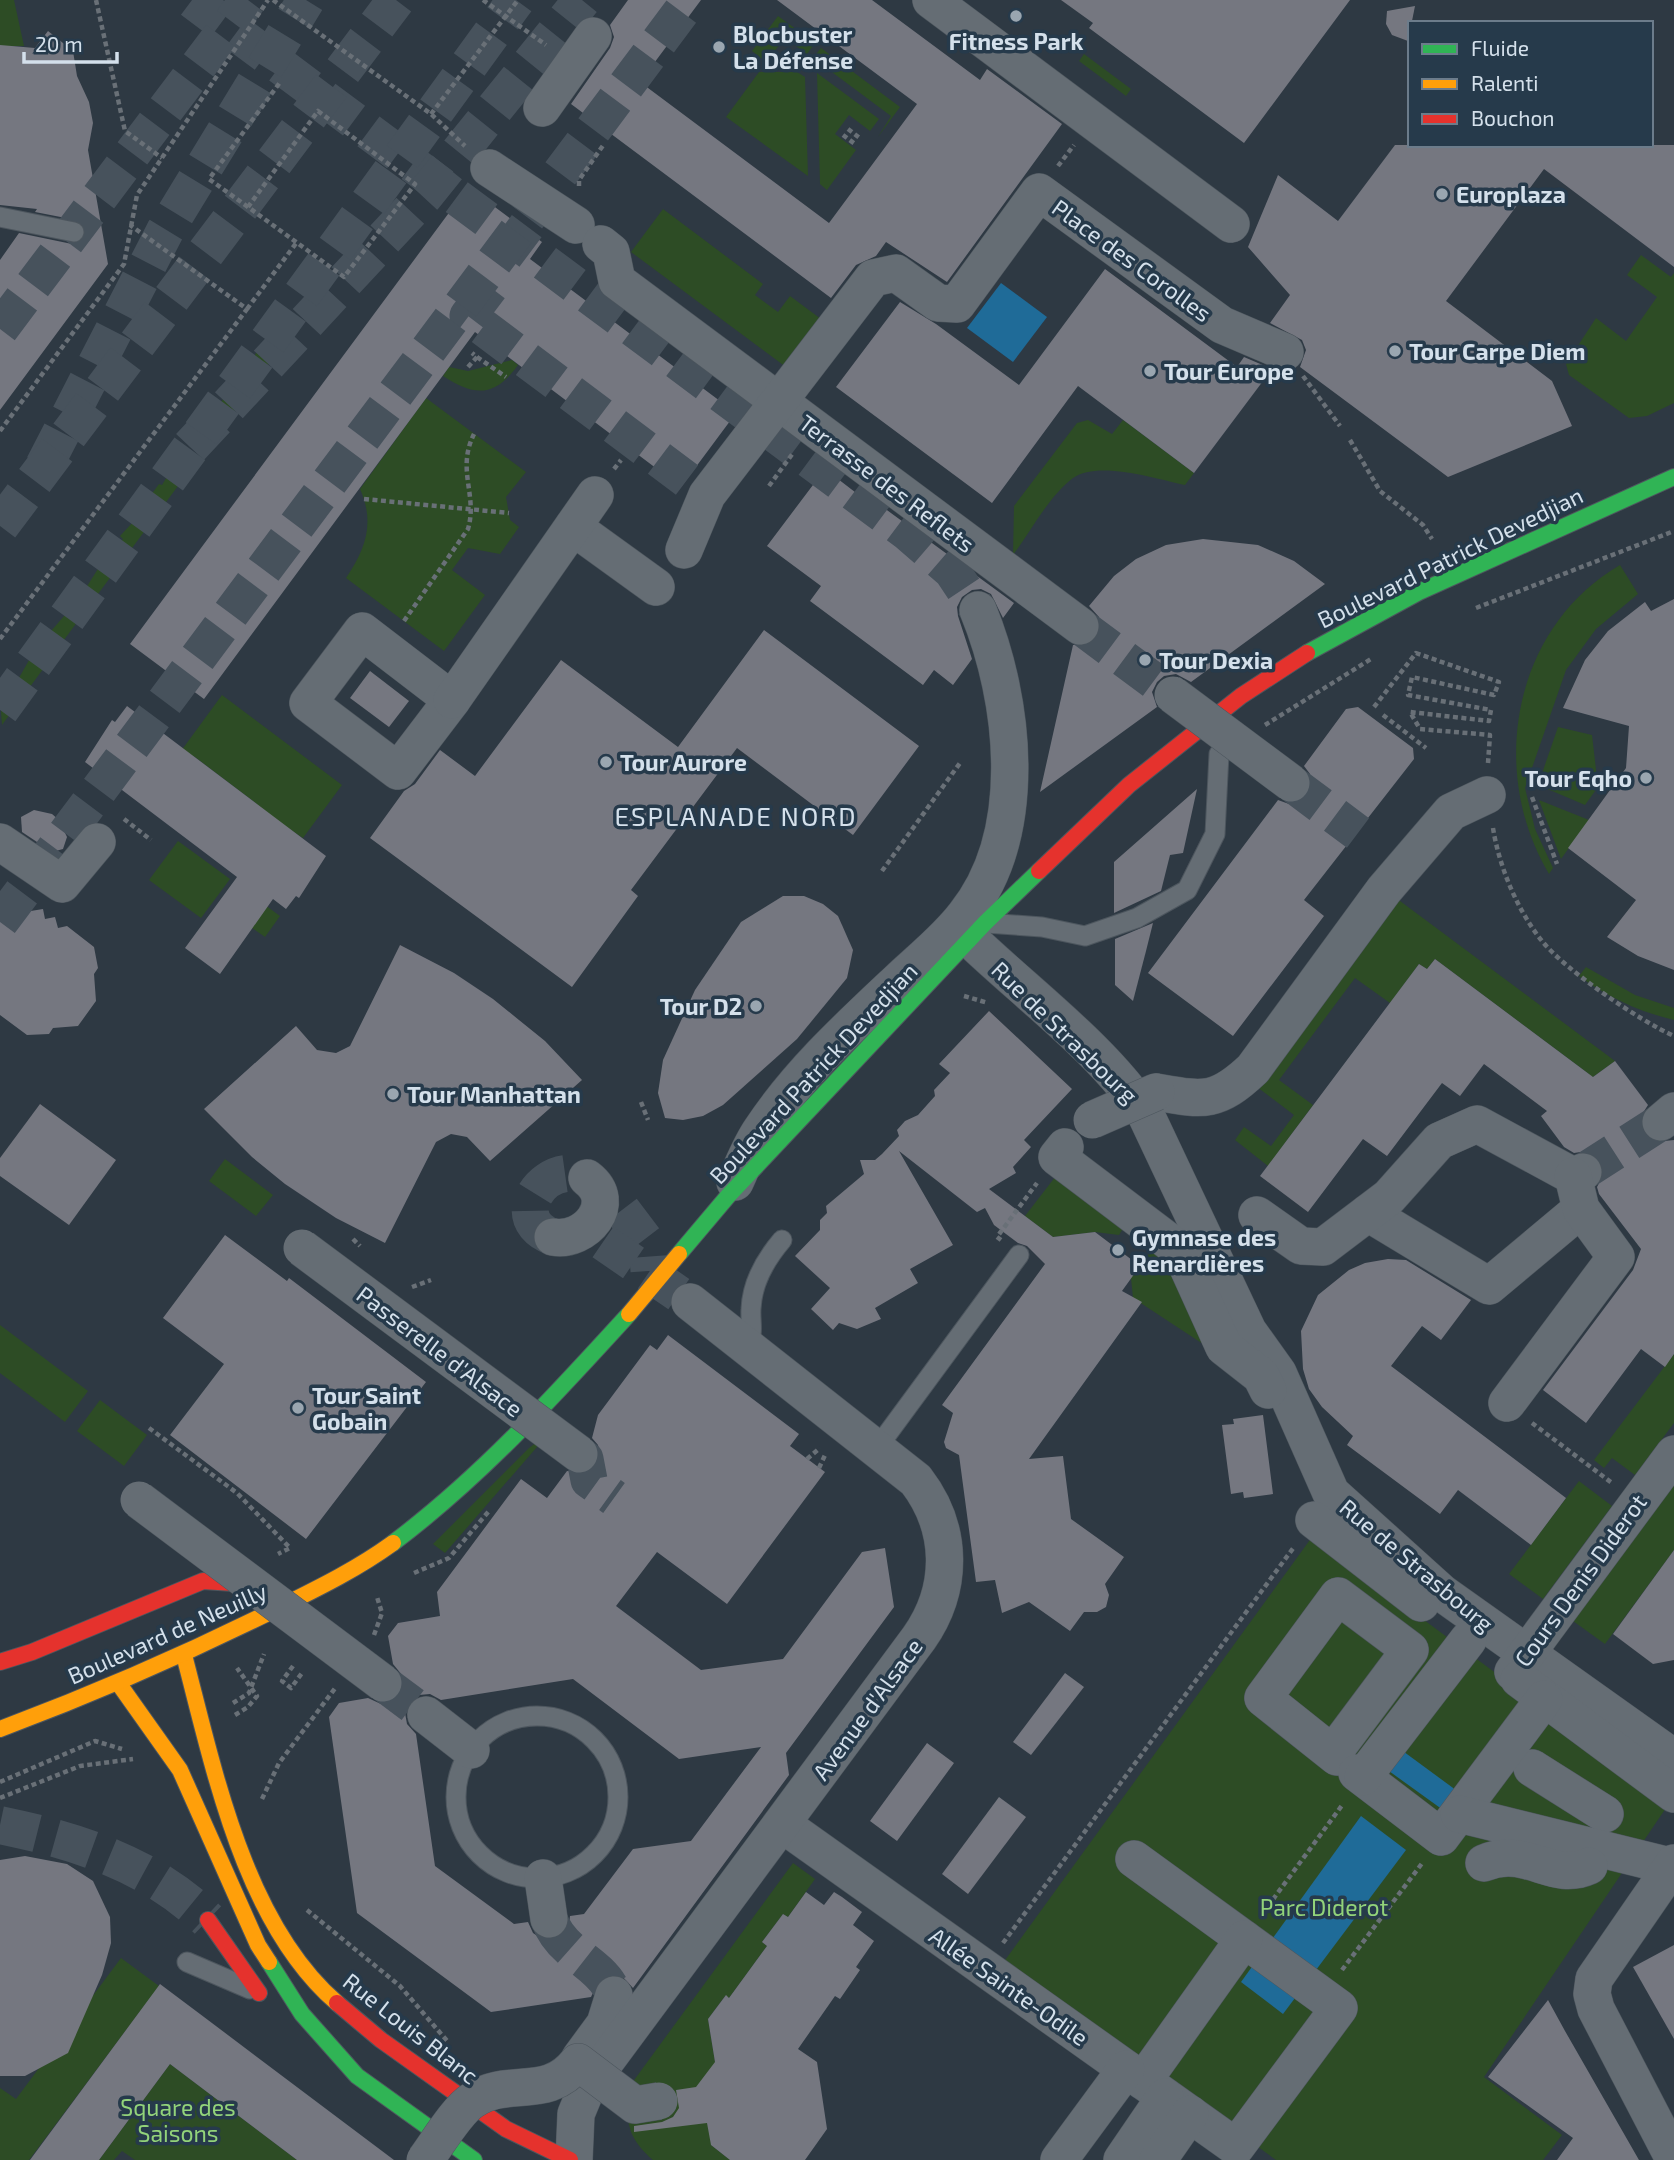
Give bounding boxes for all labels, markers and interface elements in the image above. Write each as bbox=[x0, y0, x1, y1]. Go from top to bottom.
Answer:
marker: Fitness Park bbox=[1008, 8, 1024, 24]
place label: Blocbuster La Défense bbox=[733, 20, 853, 74]
scale bar bbox=[24, 21, 117, 65]
legend bbox=[1408, 21, 1653, 147]
place label: Fitness Park bbox=[949, 27, 1083, 55]
text: 20 m bbox=[35, 31, 83, 56]
text: Fluide bbox=[1471, 35, 1529, 60]
marker: Blocbuster La Défense bbox=[711, 39, 727, 55]
text: Ralenti bbox=[1471, 70, 1538, 95]
text: Bouchon bbox=[1471, 105, 1555, 130]
place label: Europlaza bbox=[1456, 180, 1566, 208]
marker: Europlaza bbox=[1434, 186, 1450, 202]
street label: Place des Corolles bbox=[1047, 193, 1217, 327]
place label: Tour Carpe Diem bbox=[1409, 337, 1586, 365]
marker: Tour Carpe Diem bbox=[1387, 343, 1403, 359]
place label: Tour Europe bbox=[1164, 357, 1294, 385]
marker: Tour Europe bbox=[1142, 363, 1158, 379]
street label: Terrasse des Reflets bbox=[794, 408, 980, 558]
street label: Boulevard Patrick Devedjian bbox=[1313, 480, 1587, 634]
place label: Tour Dexia bbox=[1159, 646, 1273, 674]
marker: Tour Dexia bbox=[1137, 652, 1153, 668]
place label: Tour Aurore bbox=[620, 748, 747, 776]
marker: Tour Aurore bbox=[598, 754, 614, 770]
place label: Tour Eqho bbox=[1525, 764, 1632, 792]
marker: Tour Eqho bbox=[1638, 770, 1654, 786]
district label: ESPLANADE NORD bbox=[614, 800, 858, 831]
street label: Rue de Strasbourg bbox=[986, 955, 1144, 1109]
street label: Boulevard Patrick Devedjian bbox=[703, 957, 923, 1189]
place label: Tour D2 bbox=[660, 992, 742, 1020]
marker: Tour D2 bbox=[748, 998, 764, 1014]
place label: Tour Manhattan bbox=[407, 1080, 581, 1108]
marker: Tour Manhattan bbox=[385, 1086, 401, 1102]
place label: Gymnase des Renardières bbox=[1132, 1223, 1276, 1277]
marker: Gymnase des Renardières bbox=[1110, 1242, 1126, 1258]
street label: Passerelle d'Alsace bbox=[352, 1280, 528, 1422]
place label: Tour Saint Gobain bbox=[312, 1381, 421, 1435]
marker: Tour Saint Gobain bbox=[290, 1400, 306, 1416]
street label: Cours Denis Diderot bbox=[1508, 1488, 1652, 1672]
street label: Rue de Strasbourg bbox=[1335, 1493, 1500, 1637]
street label: Boulevard de Neuilly bbox=[63, 1577, 271, 1689]
street label: Avenue d'Alsace bbox=[806, 1633, 928, 1785]
park label: Parc Diderot bbox=[1260, 1893, 1389, 1921]
street label: Allée Sainte-Odile bbox=[924, 1921, 1094, 2051]
street label: Rue Louis Blanc bbox=[338, 1967, 484, 2089]
park label: Square des Saisons bbox=[120, 2093, 236, 2147]

